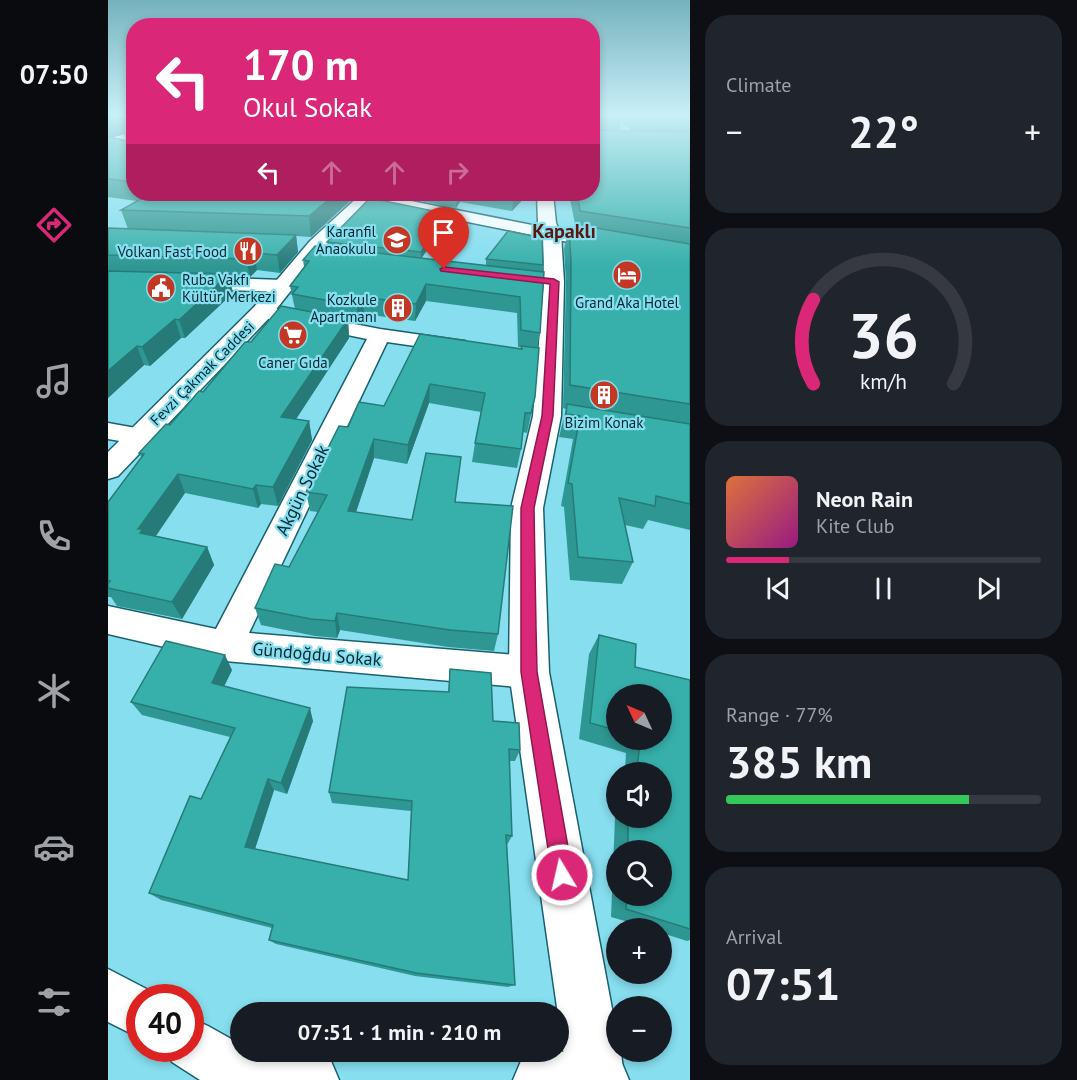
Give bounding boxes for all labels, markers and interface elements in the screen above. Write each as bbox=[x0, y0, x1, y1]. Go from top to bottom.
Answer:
text: 170 m bbox=[243, 37, 359, 92]
icon: left bbox=[144, 42, 222, 120]
text: 07:50 bbox=[20, 57, 88, 91]
text: Climate bbox=[726, 72, 792, 98]
text: Okul Sokak bbox=[243, 90, 372, 124]
text: 22° bbox=[848, 102, 919, 160]
text: − bbox=[726, 110, 743, 153]
text: + bbox=[1024, 110, 1041, 153]
icon: left bbox=[252, 156, 285, 189]
icon: ahead bbox=[315, 156, 348, 189]
icon: ahead bbox=[378, 156, 411, 189]
icon: right bbox=[441, 156, 474, 189]
icon: directions bbox=[33, 204, 75, 246]
pin bbox=[418, 207, 469, 269]
icon: arrive bbox=[427, 216, 460, 249]
district label: Kapaklı bbox=[532, 218, 596, 244]
place label: Karanfil Anaokulu bbox=[316, 222, 377, 258]
school or university icon: Karanfil Anaokulu bbox=[381, 224, 413, 256]
restaurant icon: Volkan Fast Food bbox=[232, 235, 264, 267]
place label: Volkan Fast Food bbox=[117, 242, 227, 261]
hotel icon: Grand Aka Hotel bbox=[611, 259, 643, 291]
place label: Ruba Vakfı Kültür Merkezi bbox=[182, 270, 276, 306]
public building icon: Ruba Vakfı Kültür Merkezi bbox=[145, 272, 177, 304]
place label: Kozkule Apartmanı bbox=[310, 290, 377, 326]
building icon: Kozkule Apartmanı bbox=[382, 292, 414, 324]
place label: Grand Aka Hotel bbox=[575, 293, 680, 312]
text: 36 bbox=[848, 294, 919, 375]
street label: Fevzi Çakmak Caddesi bbox=[146, 317, 258, 429]
supermarket icon: Caner Gıda bbox=[277, 319, 309, 351]
place label: Caner Gıda bbox=[258, 353, 328, 372]
icon: music bbox=[33, 360, 75, 402]
text: km/h bbox=[860, 367, 907, 395]
building icon: Bizim Konak bbox=[588, 379, 620, 411]
place label: Bizim Konak bbox=[565, 413, 644, 432]
street label: Akgün Sokak bbox=[270, 440, 334, 539]
text: Neon Rain bbox=[816, 485, 913, 513]
text: Kite Club bbox=[816, 513, 894, 539]
icon: phone bbox=[33, 515, 75, 557]
icon: previous bbox=[762, 572, 795, 605]
icon: pause bbox=[867, 572, 900, 605]
icon: next bbox=[972, 572, 1005, 605]
street label: Gündoğdu Sokak bbox=[252, 637, 383, 671]
icon: climate bbox=[33, 670, 75, 712]
north arrow bbox=[606, 684, 672, 750]
map controls bbox=[606, 684, 672, 1062]
text: Range · 77% bbox=[726, 702, 833, 728]
text: 385 km bbox=[726, 732, 872, 790]
button: sound bbox=[606, 762, 672, 828]
icon: car bbox=[33, 826, 75, 868]
button: search bbox=[606, 840, 672, 906]
position arrow bbox=[530, 843, 594, 907]
button: + bbox=[606, 918, 672, 984]
text: Arrival bbox=[726, 924, 782, 950]
text: 07:51 bbox=[726, 954, 840, 1012]
icon: filters bbox=[33, 981, 75, 1023]
speed limit sign: 40 bbox=[126, 984, 204, 1062]
button: − bbox=[606, 996, 672, 1062]
text: 07:51 · 1 min · 210 m bbox=[298, 1018, 501, 1046]

